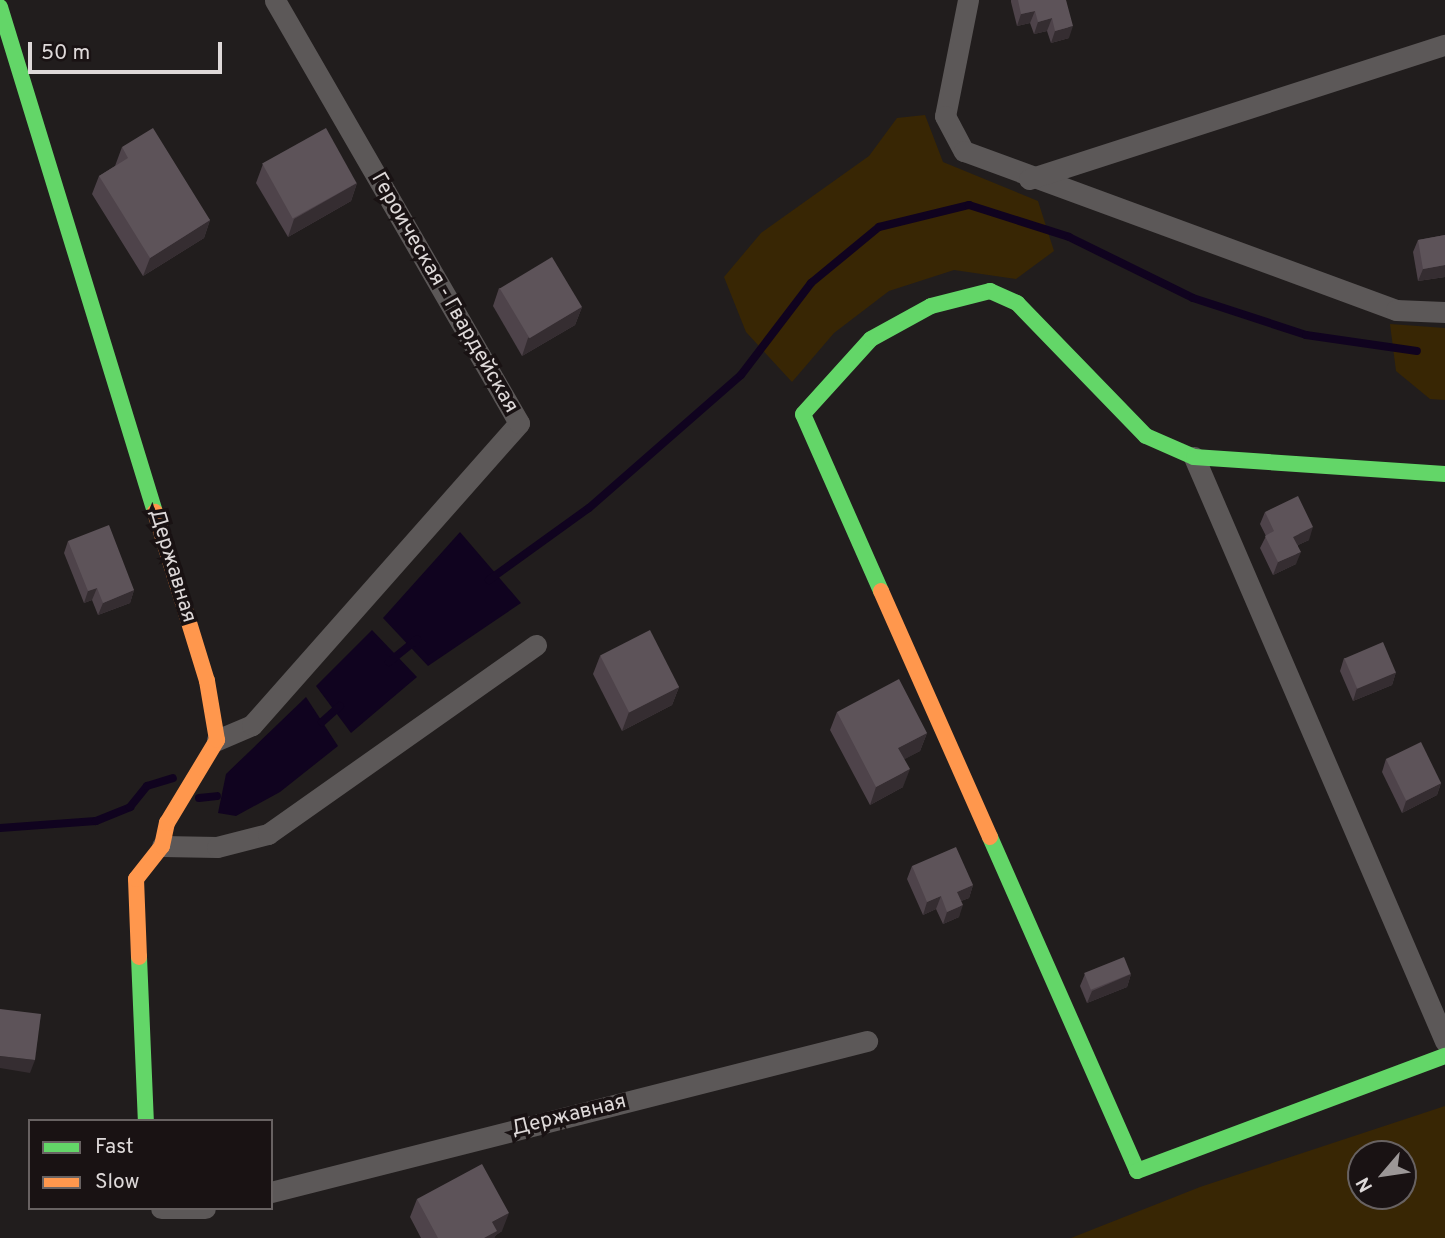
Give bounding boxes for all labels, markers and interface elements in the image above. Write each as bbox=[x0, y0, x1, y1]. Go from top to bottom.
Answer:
scale bar bbox=[32, 28, 226, 72]
text: 50 m bbox=[41, 40, 90, 67]
street label: Героическая - Гвардейская bbox=[365, 168, 523, 418]
street label: Державная bbox=[143, 506, 201, 626]
street label: Державная bbox=[509, 1090, 629, 1142]
legend bbox=[28, 1119, 273, 1210]
text: Fast bbox=[95, 1134, 134, 1161]
north arrow bbox=[1347, 1140, 1417, 1210]
text: Slow bbox=[95, 1169, 140, 1196]
text: N bbox=[1352, 1172, 1379, 1196]

